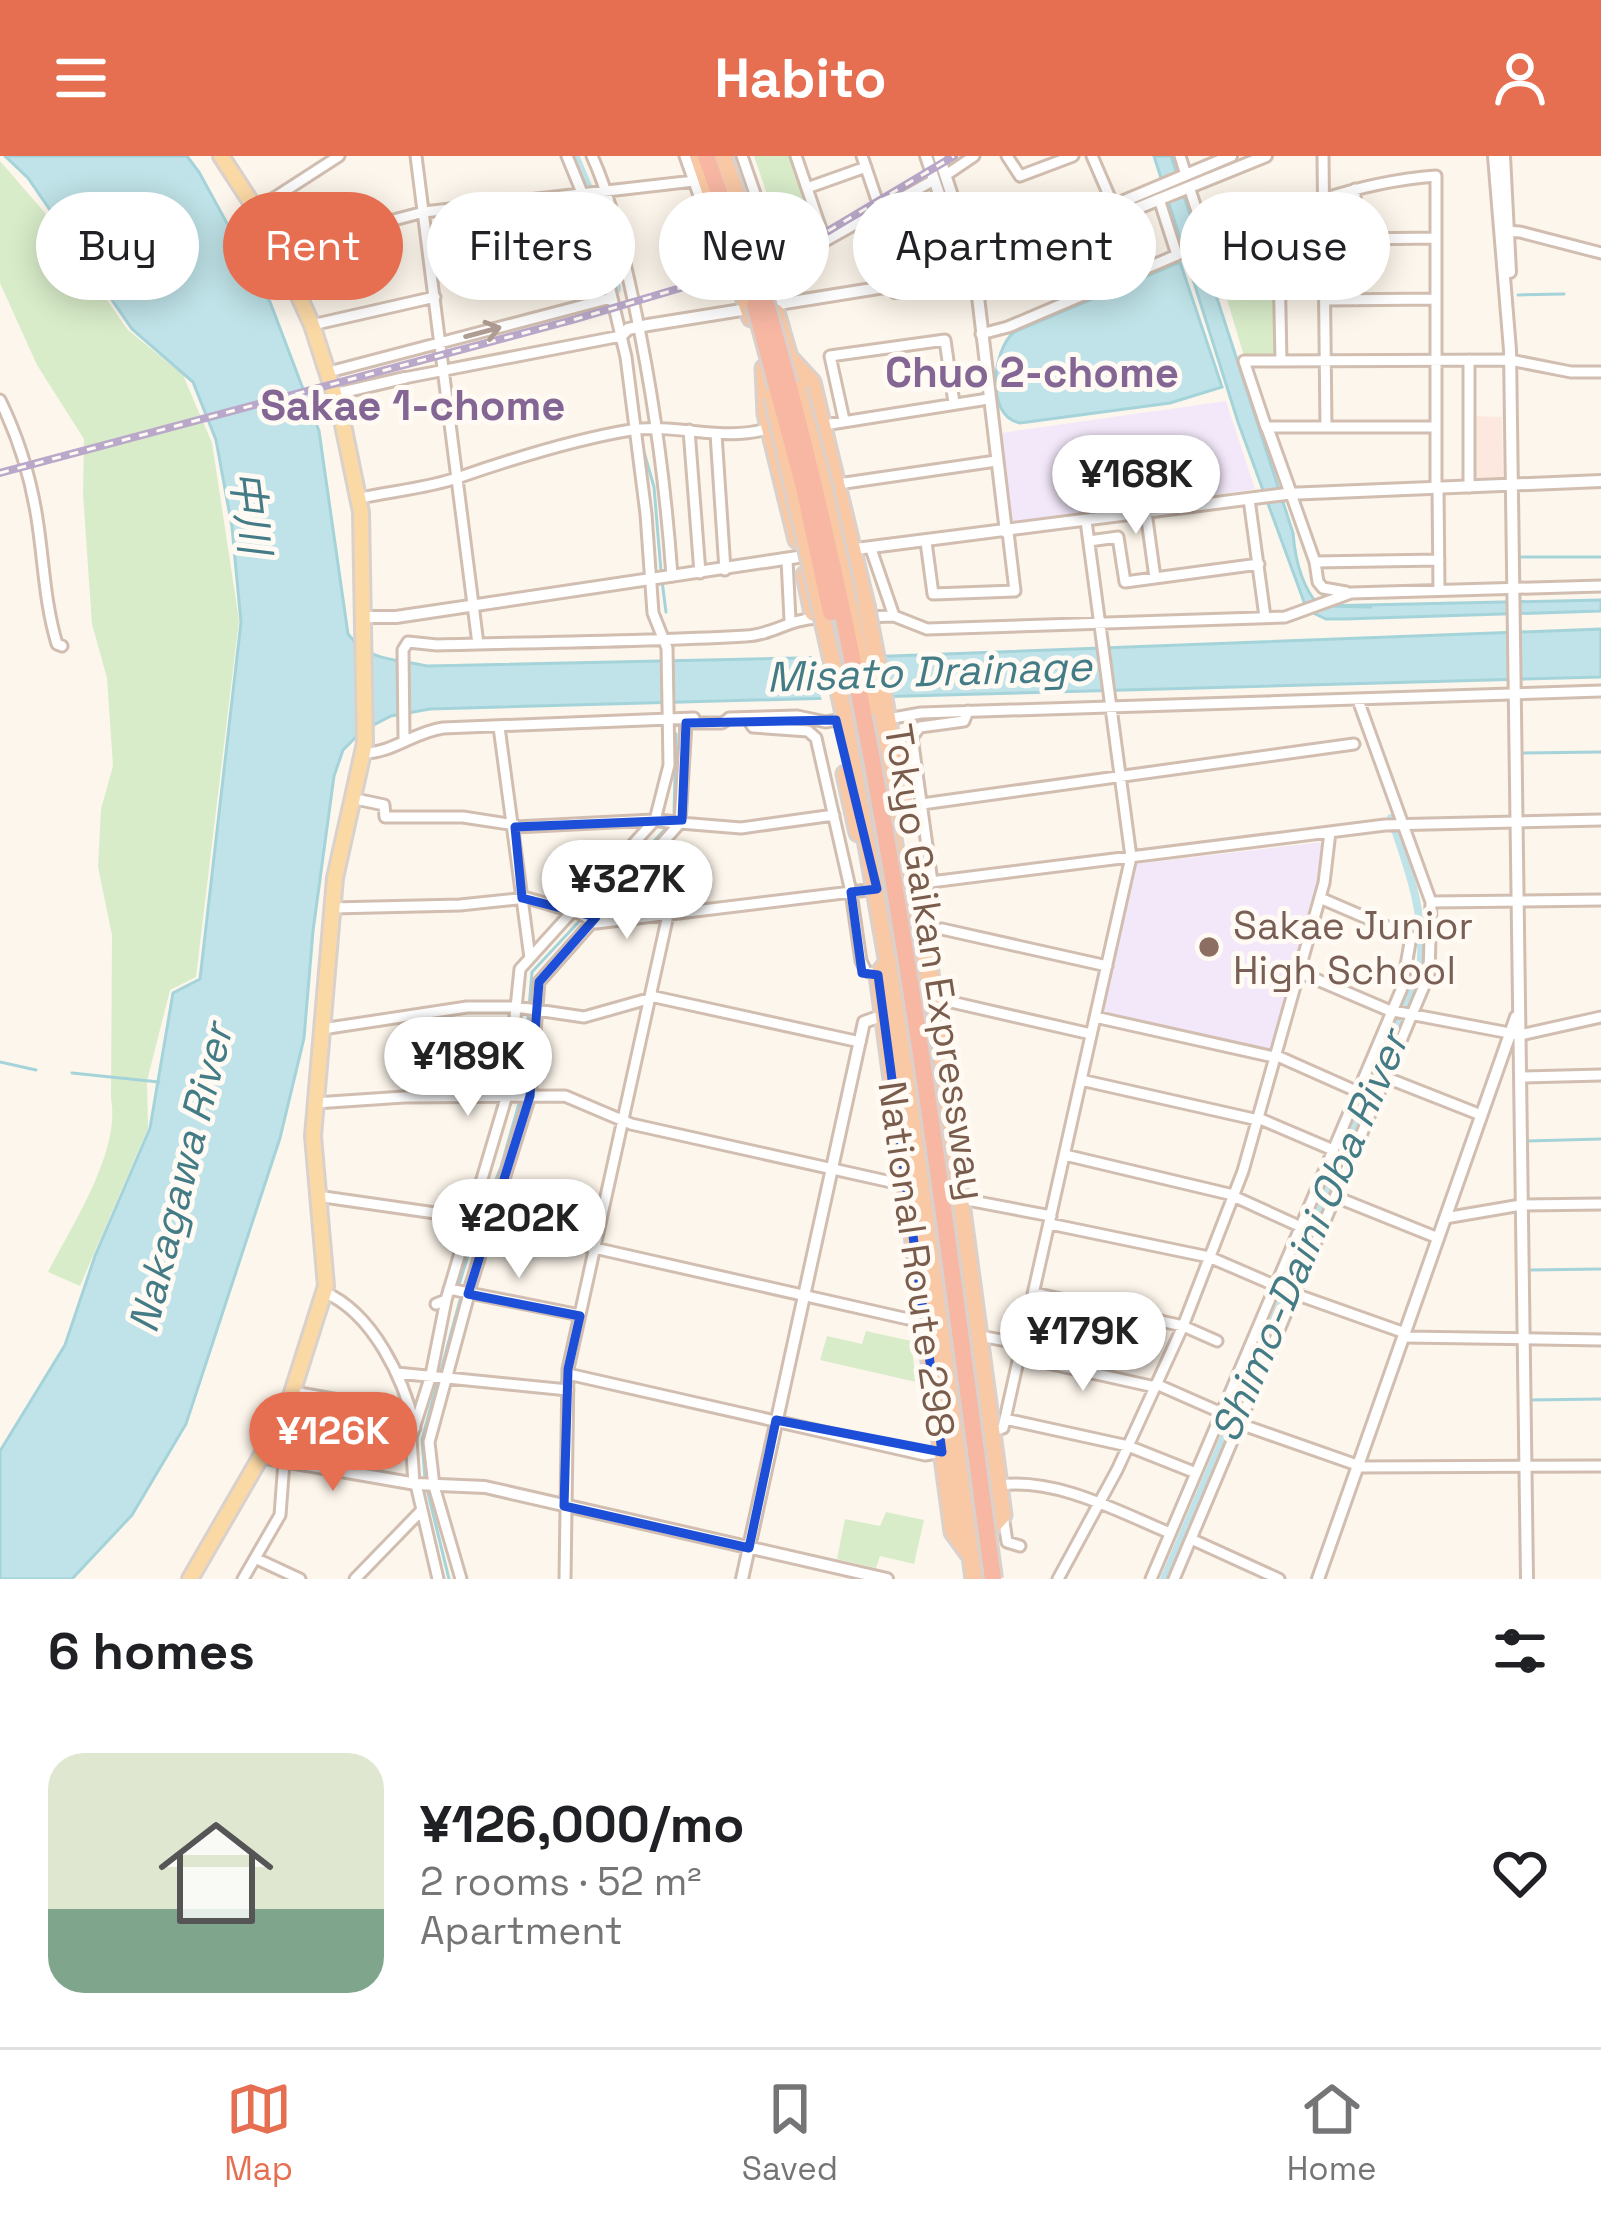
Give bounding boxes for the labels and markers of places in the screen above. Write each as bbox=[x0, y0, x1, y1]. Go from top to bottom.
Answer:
pin: ¥168K bbox=[1052, 435, 1220, 537]
pin: ¥327K bbox=[543, 840, 711, 942]
place label: Sakae Junior High School bbox=[1233, 901, 1473, 995]
marker: Sakae Junior High School bbox=[1196, 934, 1222, 960]
pin: ¥189K bbox=[384, 1017, 552, 1119]
pin: ¥202K bbox=[435, 1179, 603, 1281]
pin: ¥179K bbox=[999, 1292, 1167, 1394]
pin: ¥126K bbox=[249, 1392, 417, 1494]

